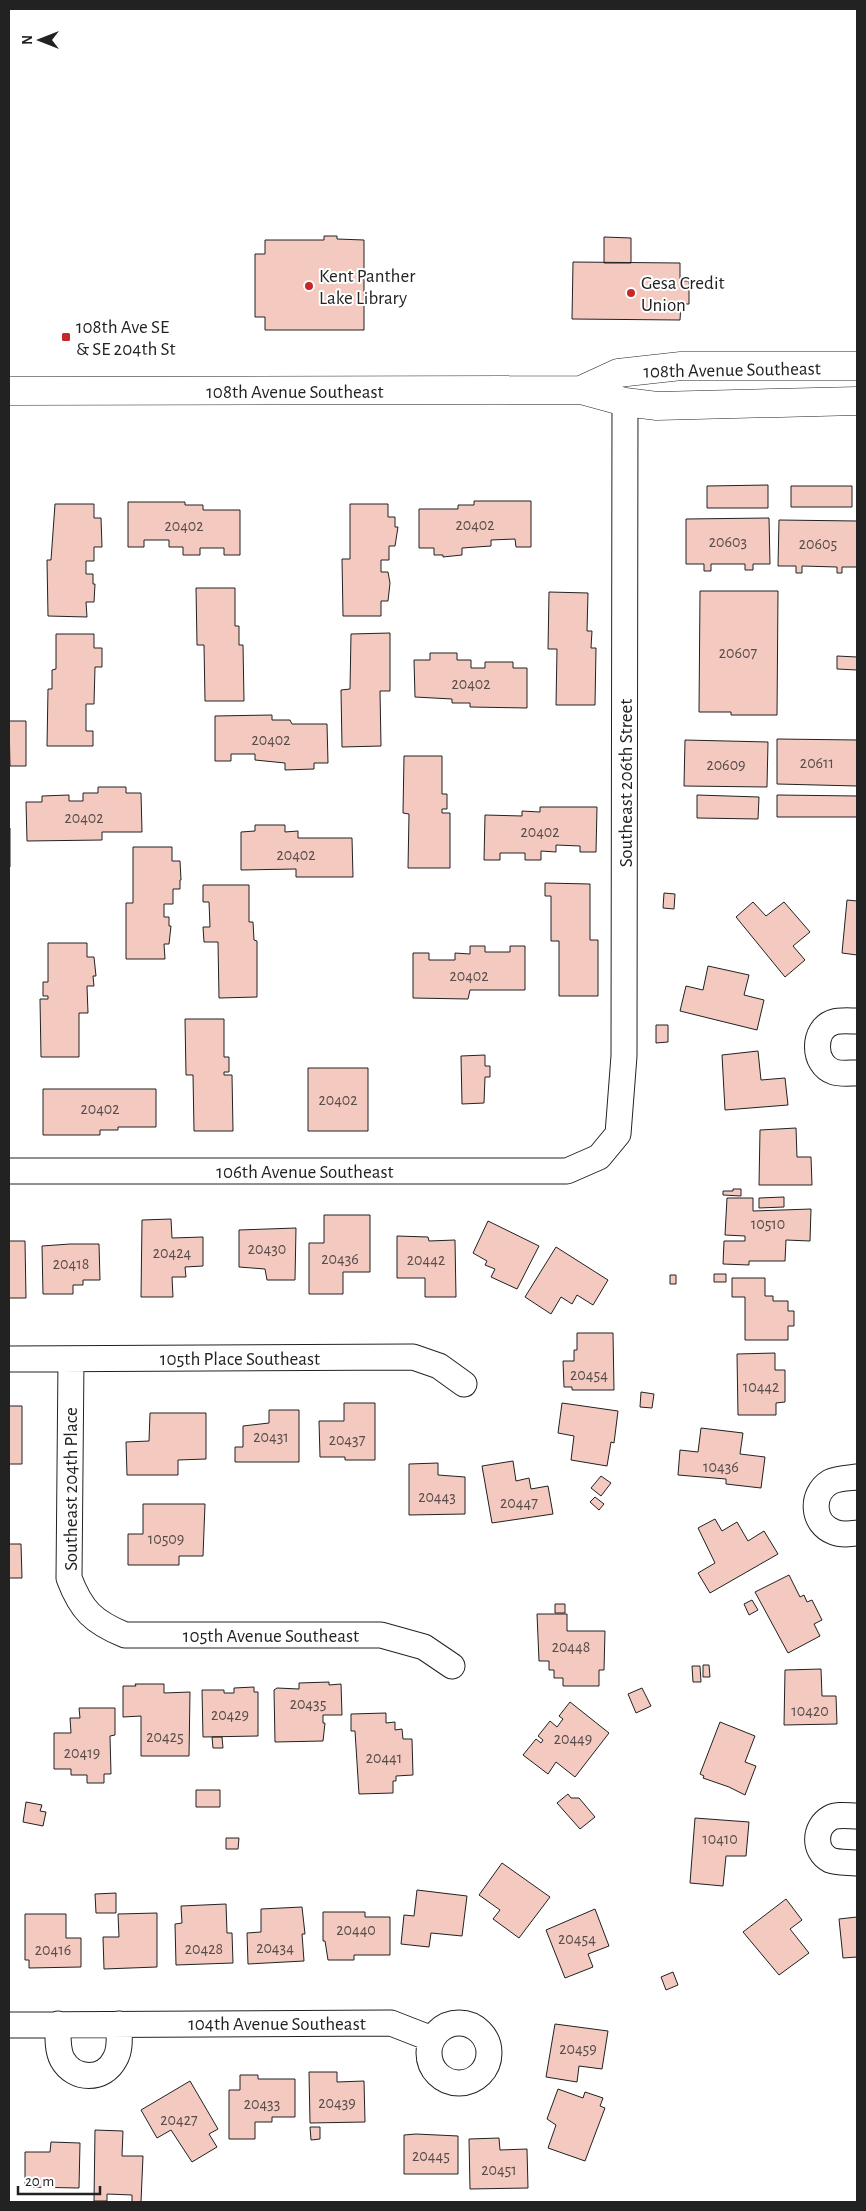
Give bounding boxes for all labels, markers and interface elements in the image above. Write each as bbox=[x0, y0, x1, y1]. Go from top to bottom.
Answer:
north arrow bbox=[15, 15, 65, 65]
text: N bbox=[21, 35, 35, 45]
place label: Kent Panther Lake Library bbox=[319, 267, 415, 308]
place label: Gesa Credit Union bbox=[641, 274, 725, 315]
marker: Kent Panther Lake Library bbox=[303, 280, 315, 292]
marker: Gesa Credit Union bbox=[625, 287, 637, 299]
place label: 108th Ave SE & SE 204th St bbox=[76, 318, 176, 359]
marker: 108th Ave SE & SE 204th St bbox=[60, 331, 72, 343]
street label: 108th Avenue Southeast bbox=[643, 359, 821, 382]
street label: 108th Avenue Southeast bbox=[206, 383, 384, 402]
house number: 20402 bbox=[455, 517, 495, 533]
house number: 20402 bbox=[164, 518, 204, 534]
house number: 20603 bbox=[709, 534, 747, 550]
house number: 20605 bbox=[799, 536, 837, 552]
house number: 20607 bbox=[719, 645, 758, 661]
house number: 20402 bbox=[451, 676, 491, 692]
street label: Southeast 206th Street bbox=[617, 699, 636, 867]
house number: 20402 bbox=[251, 732, 291, 748]
house number: 20611 bbox=[800, 755, 834, 771]
house number: 20609 bbox=[706, 757, 746, 773]
house number: 20402 bbox=[64, 810, 104, 826]
house number: 20402 bbox=[520, 824, 560, 840]
house number: 20402 bbox=[276, 847, 316, 863]
house number: 20402 bbox=[449, 968, 489, 984]
house number: 20402 bbox=[318, 1092, 358, 1108]
house number: 20402 bbox=[80, 1101, 120, 1117]
street label: 106th Avenue Southeast bbox=[216, 1163, 394, 1182]
house number: 10510 bbox=[751, 1216, 785, 1232]
house number: 20430 bbox=[248, 1241, 286, 1257]
house number: 20424 bbox=[153, 1245, 192, 1261]
house number: 20436 bbox=[321, 1251, 359, 1267]
house number: 20442 bbox=[407, 1252, 445, 1268]
house number: 20418 bbox=[53, 1256, 89, 1272]
street label: 105th Place Southeast bbox=[160, 1350, 320, 1369]
house number: 20454 bbox=[570, 1367, 608, 1383]
house number: 10442 bbox=[743, 1379, 779, 1395]
street label: Southeast 204th Place bbox=[62, 1407, 81, 1571]
house number: 20431 bbox=[253, 1429, 289, 1445]
house number: 20437 bbox=[329, 1432, 366, 1448]
house number: 10436 bbox=[703, 1459, 739, 1475]
house number: 20443 bbox=[418, 1489, 456, 1505]
house number: 20447 bbox=[500, 1495, 538, 1511]
house number: 10509 bbox=[148, 1531, 184, 1547]
street label: 105th Avenue Southeast bbox=[183, 1627, 359, 1646]
house number: 20448 bbox=[552, 1639, 590, 1655]
house number: 20435 bbox=[290, 1696, 326, 1712]
house number: 10420 bbox=[791, 1703, 829, 1719]
house number: 20429 bbox=[211, 1707, 249, 1723]
house number: 20425 bbox=[146, 1729, 184, 1745]
house number: 20449 bbox=[554, 1731, 592, 1747]
house number: 20419 bbox=[64, 1745, 100, 1761]
house number: 20441 bbox=[366, 1750, 402, 1766]
house number: 10410 bbox=[702, 1831, 738, 1847]
house number: 20440 bbox=[336, 1922, 376, 1938]
house number: 20454 bbox=[558, 1931, 596, 1947]
house number: 20434 bbox=[256, 1940, 294, 1956]
house number: 20428 bbox=[185, 1941, 223, 1957]
house number: 20416 bbox=[35, 1942, 71, 1958]
street label: 104th Avenue Southeast bbox=[188, 2015, 366, 2034]
house number: 20459 bbox=[559, 2041, 597, 2057]
house number: 20439 bbox=[318, 2095, 356, 2111]
house number: 20433 bbox=[244, 2096, 280, 2112]
house number: 20427 bbox=[160, 2112, 198, 2128]
house number: 20445 bbox=[412, 2148, 450, 2164]
house number: 20451 bbox=[481, 2162, 517, 2178]
scale bar bbox=[18, 2164, 100, 2196]
text: 20 m bbox=[25, 2174, 54, 2189]

